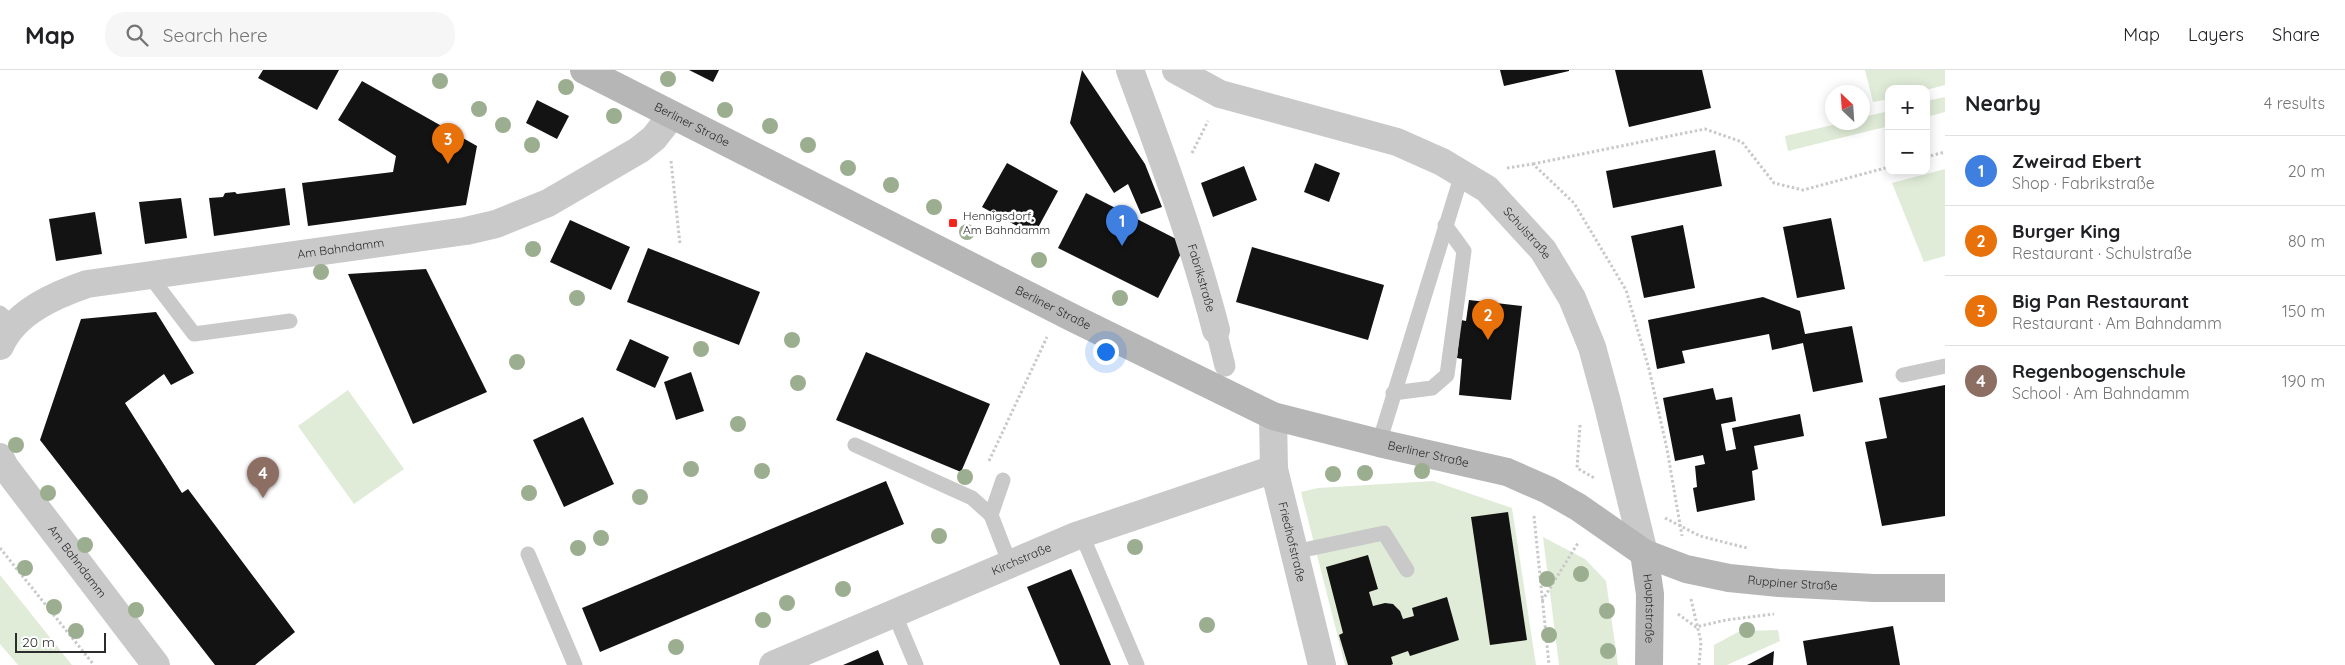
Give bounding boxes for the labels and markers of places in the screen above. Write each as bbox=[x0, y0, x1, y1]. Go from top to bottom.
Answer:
pin: 3 bbox=[432, 123, 464, 164]
pin: 1 bbox=[1106, 205, 1138, 246]
place label: Hennigsdorf, Am Bahndamm bbox=[963, 208, 1050, 237]
marker: Hennigsdorf, Am Bahndamm bbox=[947, 217, 959, 229]
pin: 2 bbox=[1472, 299, 1504, 340]
pin: 4 bbox=[247, 457, 279, 498]

